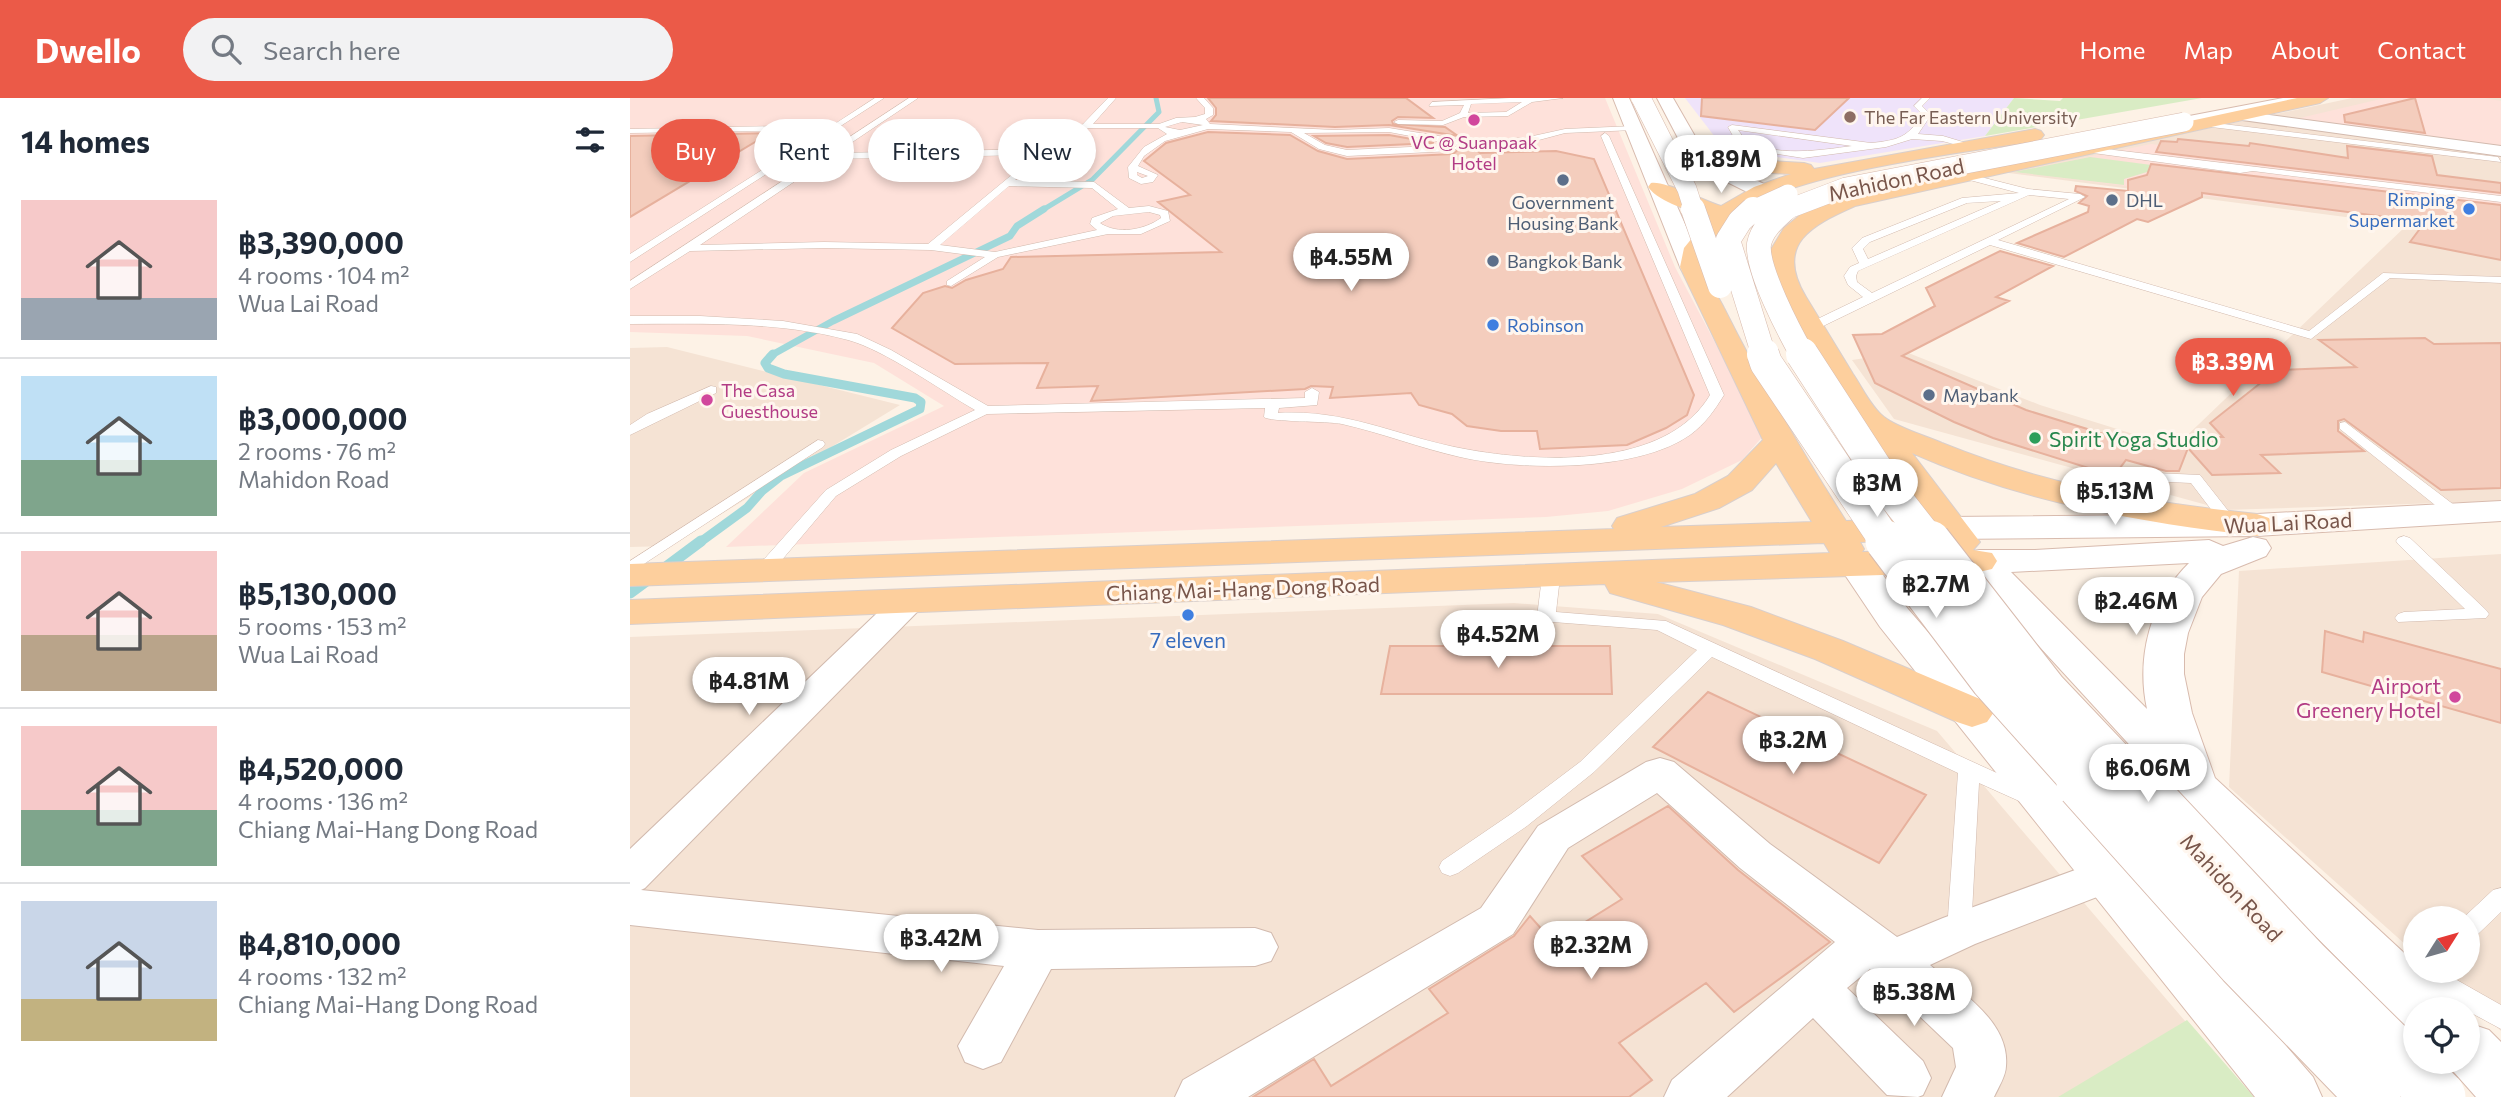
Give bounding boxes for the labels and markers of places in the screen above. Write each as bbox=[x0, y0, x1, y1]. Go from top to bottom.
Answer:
place label: The Far Eastern University bbox=[1864, 106, 2078, 128]
marker: The Far Eastern University bbox=[1842, 109, 1858, 125]
marker: VC @ Suanpaak Hotel bbox=[1466, 112, 1482, 128]
place label: VC @ Suanpaak Hotel bbox=[1411, 131, 1538, 174]
pin: ฿1.89M bbox=[1664, 136, 1778, 195]
marker: Government Housing Bank bbox=[1555, 172, 1571, 188]
place label: Rimping Supermarket bbox=[2349, 188, 2455, 231]
place label: DHL bbox=[2126, 189, 2163, 211]
place label: Government Housing Bank bbox=[1507, 191, 1619, 234]
marker: DHL bbox=[2104, 192, 2120, 208]
marker: Rimping Supermarket bbox=[2461, 201, 2477, 217]
pin: ฿4.55M bbox=[1294, 234, 1408, 293]
place label: Bangkok Bank bbox=[1507, 250, 1623, 272]
marker: Bangkok Bank bbox=[1485, 253, 1501, 269]
place label: Robinson bbox=[1507, 314, 1584, 336]
marker: Robinson bbox=[1485, 317, 1501, 333]
pin: ฿3.39M bbox=[2176, 338, 2290, 398]
place label: The Casa Guesthouse bbox=[721, 379, 818, 422]
place label: Maybank bbox=[1943, 384, 2019, 406]
marker: Maybank bbox=[1921, 387, 1937, 403]
marker: The Casa Guesthouse bbox=[699, 392, 715, 408]
place label: Spirit Yoga Studio bbox=[2049, 426, 2219, 451]
marker: Spirit Yoga Studio bbox=[2027, 430, 2043, 446]
pin: ฿3M bbox=[1843, 460, 1911, 519]
pin: ฿5.13M bbox=[2058, 468, 2172, 527]
pin: ฿2.7M bbox=[1887, 560, 1985, 620]
pin: ฿2.46M bbox=[2079, 578, 2193, 637]
marker: 7 eleven bbox=[1180, 607, 1196, 623]
pin: ฿4.52M bbox=[1441, 610, 1555, 670]
place label: 7 eleven bbox=[1150, 627, 1226, 652]
pin: ฿4.81M bbox=[692, 658, 806, 717]
place label: Airport Greenery Hotel bbox=[2296, 673, 2441, 722]
marker: Airport Greenery Hotel bbox=[2447, 689, 2463, 705]
pin: ฿3.2M bbox=[1744, 716, 1842, 776]
pin: ฿6.06M bbox=[2091, 744, 2205, 804]
pin: ฿3.42M bbox=[884, 914, 998, 974]
pin: ฿2.32M bbox=[1534, 922, 1648, 981]
pin: ฿5.38M bbox=[1857, 968, 1971, 1028]

